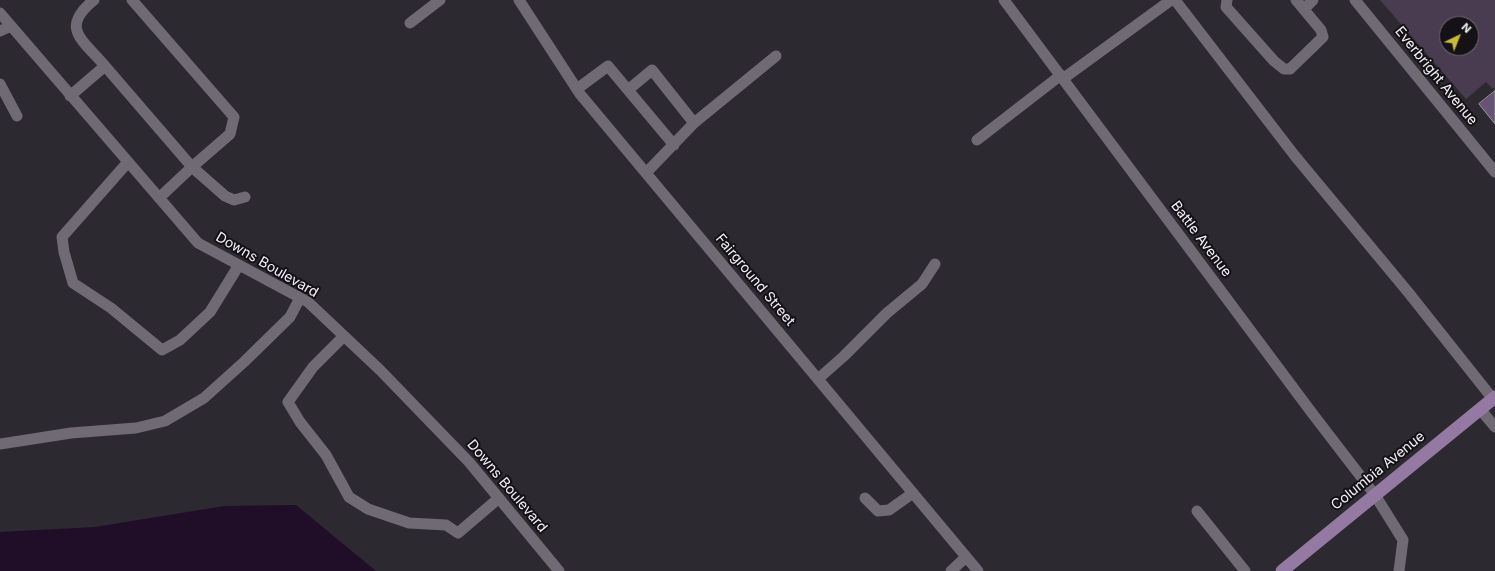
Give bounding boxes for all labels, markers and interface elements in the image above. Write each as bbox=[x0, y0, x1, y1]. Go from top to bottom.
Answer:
north arrow bbox=[1439, 16, 1479, 56]
text: N bbox=[1459, 20, 1474, 36]
street label: Everbright Avenue bbox=[1391, 23, 1481, 129]
street label: Battle Avenue bbox=[1167, 198, 1235, 280]
street label: Downs Boulevard bbox=[213, 229, 321, 301]
street label: Fairground Street bbox=[712, 231, 798, 329]
street label: Columbia Avenue bbox=[1328, 428, 1428, 514]
street label: Downs Boulevard bbox=[463, 436, 551, 536]

